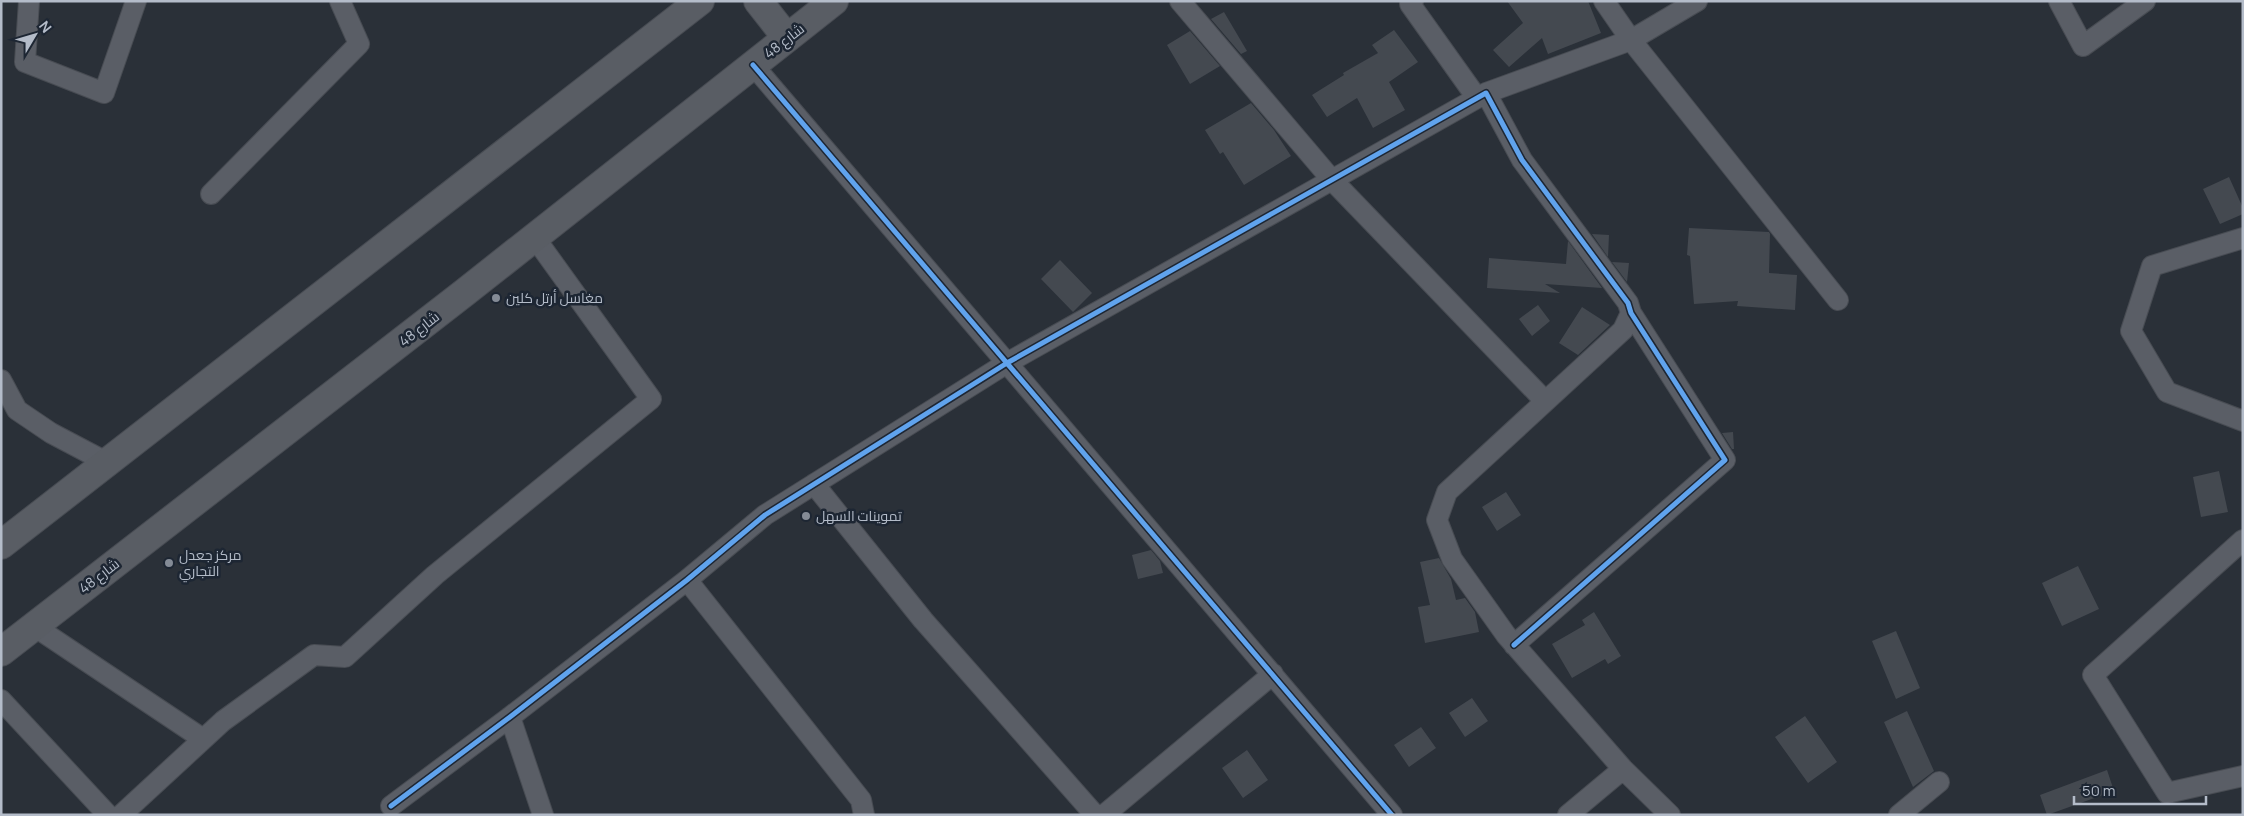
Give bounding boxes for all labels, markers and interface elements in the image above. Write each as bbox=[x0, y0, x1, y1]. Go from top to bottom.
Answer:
north arrow bbox=[10, 10, 60, 60]
text: N bbox=[35, 17, 56, 37]
street label: شارع 48 bbox=[760, 19, 808, 62]
place label: مغاسل أرتل كلين bbox=[506, 288, 603, 307]
marker: مغاسل أرتل كلين bbox=[490, 292, 502, 304]
street label: شارع 48 bbox=[395, 307, 443, 350]
place label: تموينات السهل bbox=[816, 506, 902, 525]
marker: تموينات السهل bbox=[800, 510, 812, 522]
place label: مركز جعدل التجاري bbox=[179, 545, 241, 583]
street label: شارع 48 bbox=[75, 554, 123, 597]
marker: مركز جعدل التجاري bbox=[163, 557, 175, 569]
scale bar bbox=[2074, 774, 2206, 806]
text: 50 m bbox=[2082, 780, 2116, 801]

